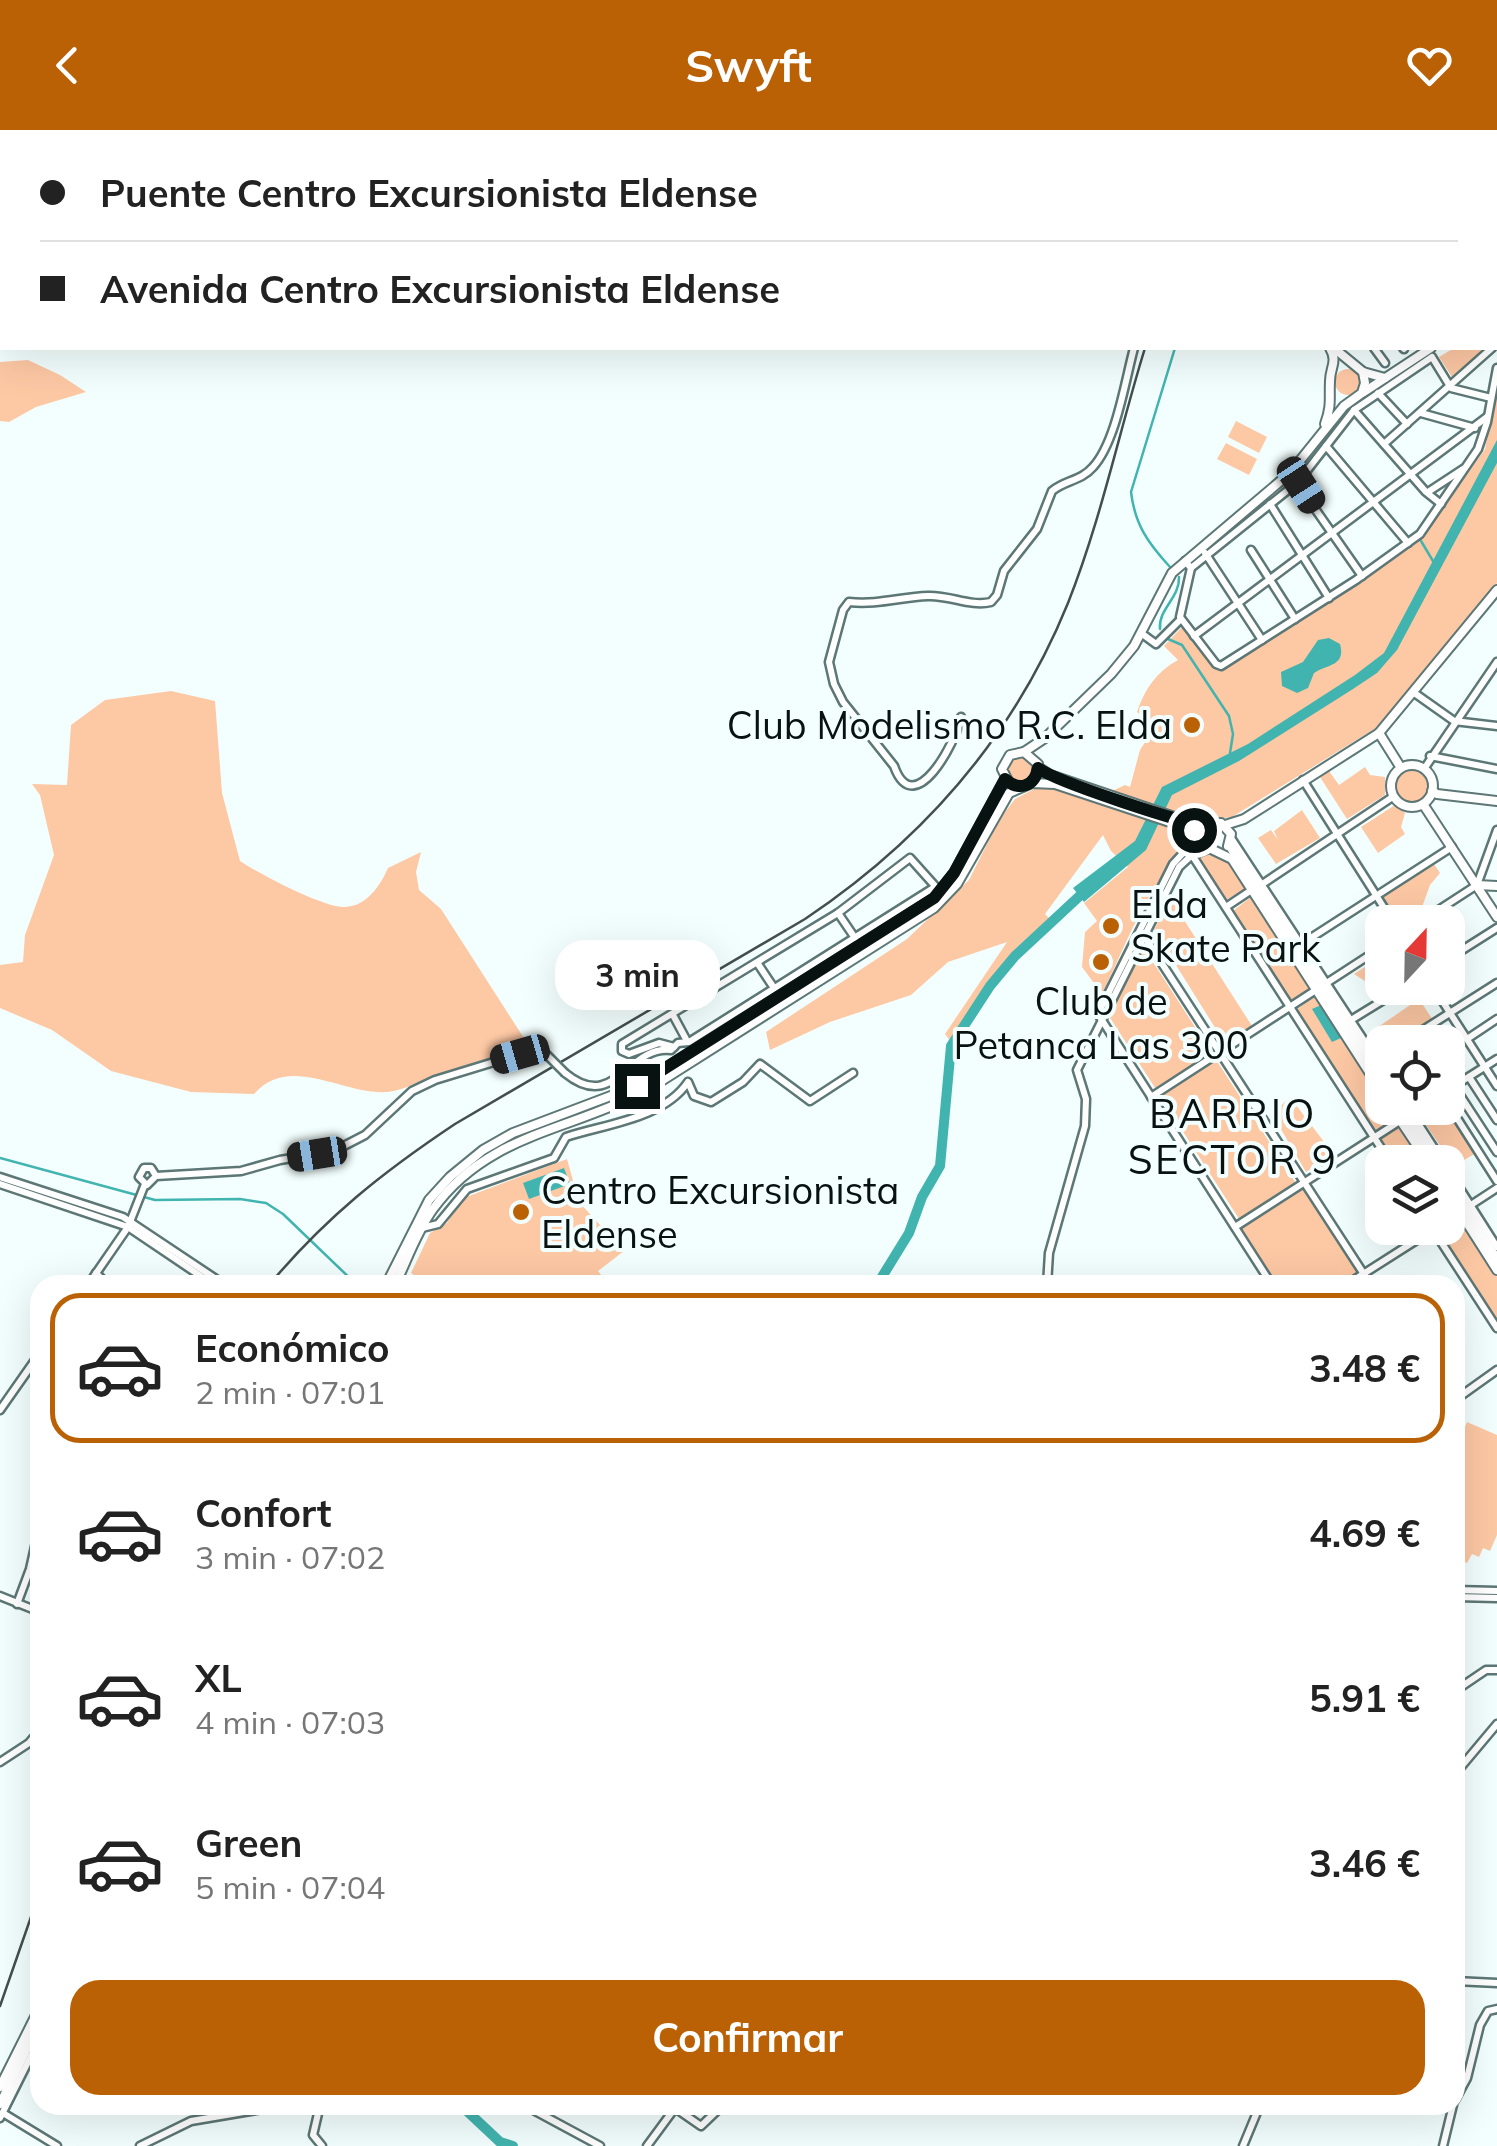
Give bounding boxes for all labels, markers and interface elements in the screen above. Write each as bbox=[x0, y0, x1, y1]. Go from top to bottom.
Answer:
text: Swyft bbox=[685, 37, 812, 93]
icon: back bbox=[40, 38, 95, 93]
icon: heart bbox=[1402, 38, 1457, 93]
text: Puente Centro Excursionista Eldense bbox=[100, 169, 758, 217]
text: Avenida Centro Excursionista Eldense bbox=[100, 265, 780, 313]
car bbox=[1272, 452, 1330, 518]
place label: Club Modelismo R.C. Elda bbox=[727, 701, 1172, 749]
marker: Club Modelismo R.C. Elda bbox=[1181, 714, 1203, 736]
route start bbox=[1172, 808, 1217, 853]
place label: Elda Skate Park bbox=[1131, 880, 1321, 972]
north arrow bbox=[1365, 905, 1465, 1005]
map controls bbox=[1365, 905, 1465, 1245]
marker: Elda Skate Park bbox=[1100, 915, 1122, 937]
callout: 3 min bbox=[554, 941, 720, 1011]
marker: Club de Petanca Las 300 bbox=[1090, 951, 1112, 973]
text: 3 min bbox=[595, 955, 680, 995]
place label: Club de Petanca Las 300 bbox=[954, 977, 1248, 1069]
button: locate bbox=[1365, 1025, 1465, 1125]
car bbox=[487, 1031, 553, 1077]
route end bbox=[615, 1064, 660, 1109]
district label: BARRIO SECTOR 9 bbox=[1128, 1088, 1338, 1184]
car bbox=[285, 1134, 349, 1174]
button: layers bbox=[1365, 1145, 1465, 1245]
place label: Centro Excursionista Eldense bbox=[541, 1166, 899, 1258]
marker: Centro Excursionista Eldense bbox=[510, 1201, 532, 1223]
icon: car bbox=[75, 1323, 165, 1413]
text: Económico bbox=[195, 1324, 390, 1372]
text: 3.48 € bbox=[1309, 1344, 1420, 1392]
text: 2 min · 07:01 bbox=[195, 1372, 385, 1412]
icon: car bbox=[75, 1488, 165, 1578]
text: Confort bbox=[195, 1489, 332, 1537]
text: 4.69 € bbox=[1309, 1509, 1420, 1557]
text: 3 min · 07:02 bbox=[195, 1537, 385, 1577]
icon: car bbox=[75, 1653, 165, 1743]
text: XL bbox=[195, 1654, 242, 1702]
text: 5.91 € bbox=[1309, 1674, 1420, 1722]
text: 4 min · 07:03 bbox=[195, 1702, 385, 1742]
icon: car bbox=[75, 1818, 165, 1908]
text: Green bbox=[195, 1819, 302, 1867]
text: 3.46 € bbox=[1309, 1839, 1420, 1887]
text: 5 min · 07:04 bbox=[195, 1867, 385, 1907]
button: Confirmar bbox=[70, 1980, 1425, 2095]

